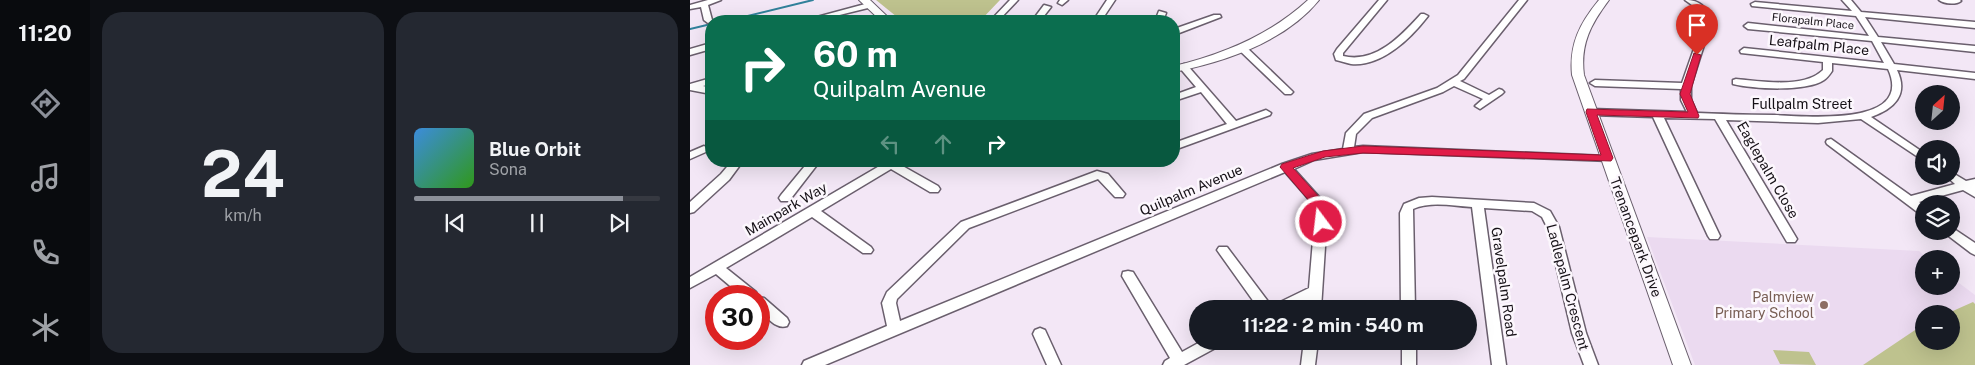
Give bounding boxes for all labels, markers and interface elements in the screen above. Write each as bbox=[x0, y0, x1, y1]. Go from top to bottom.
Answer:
pin bbox=[1676, 4, 1718, 55]
icon: arrive bbox=[1683, 11, 1711, 39]
street label: Florapalm Place bbox=[1771, 11, 1855, 31]
text: 11:20 bbox=[18, 20, 72, 46]
street label: Leafpalm Place bbox=[1768, 32, 1870, 58]
text: 60 m bbox=[813, 34, 898, 75]
icon: right bbox=[730, 35, 795, 100]
text: Quilpalm Avenue bbox=[813, 76, 986, 102]
north arrow bbox=[1915, 85, 1960, 130]
map controls bbox=[1915, 85, 1960, 350]
icon: directions bbox=[28, 86, 63, 121]
street label: Fullpalm Street bbox=[1751, 96, 1853, 112]
street label: Eaglepalm Close bbox=[1734, 119, 1802, 221]
icon: left bbox=[876, 130, 904, 158]
icon: ahead bbox=[929, 130, 957, 158]
icon: right bbox=[982, 130, 1010, 158]
text: 24 bbox=[201, 135, 285, 212]
text: Blue Orbit bbox=[489, 138, 581, 160]
button: sound bbox=[1915, 140, 1960, 185]
icon: music bbox=[28, 160, 63, 195]
text: Sona bbox=[489, 160, 527, 179]
street label: Quilpalm Avenue bbox=[1137, 161, 1245, 219]
street label: Trenancepark Drive bbox=[1607, 175, 1665, 299]
street label: Mainpark Way bbox=[742, 179, 830, 239]
position arrow bbox=[1294, 195, 1346, 247]
button: layers bbox=[1915, 195, 1960, 240]
text: km/h bbox=[224, 206, 262, 225]
icon: previous bbox=[441, 209, 469, 237]
icon: pause bbox=[523, 209, 551, 237]
icon: next bbox=[605, 209, 633, 237]
street label: Ladlepalm Crescent bbox=[1543, 222, 1593, 352]
street label: Gravelpalm Road bbox=[1488, 226, 1520, 338]
icon: phone bbox=[28, 235, 63, 270]
button: + bbox=[1915, 250, 1960, 295]
speed limit sign: 30 bbox=[705, 285, 770, 350]
place label: Palmview Primary School bbox=[1715, 289, 1814, 321]
marker: Palmview Primary School bbox=[1818, 299, 1830, 311]
button: − bbox=[1915, 305, 1960, 350]
icon: climate bbox=[28, 310, 63, 345]
text: 11:22 · 2 min · 540 m bbox=[1242, 314, 1424, 336]

